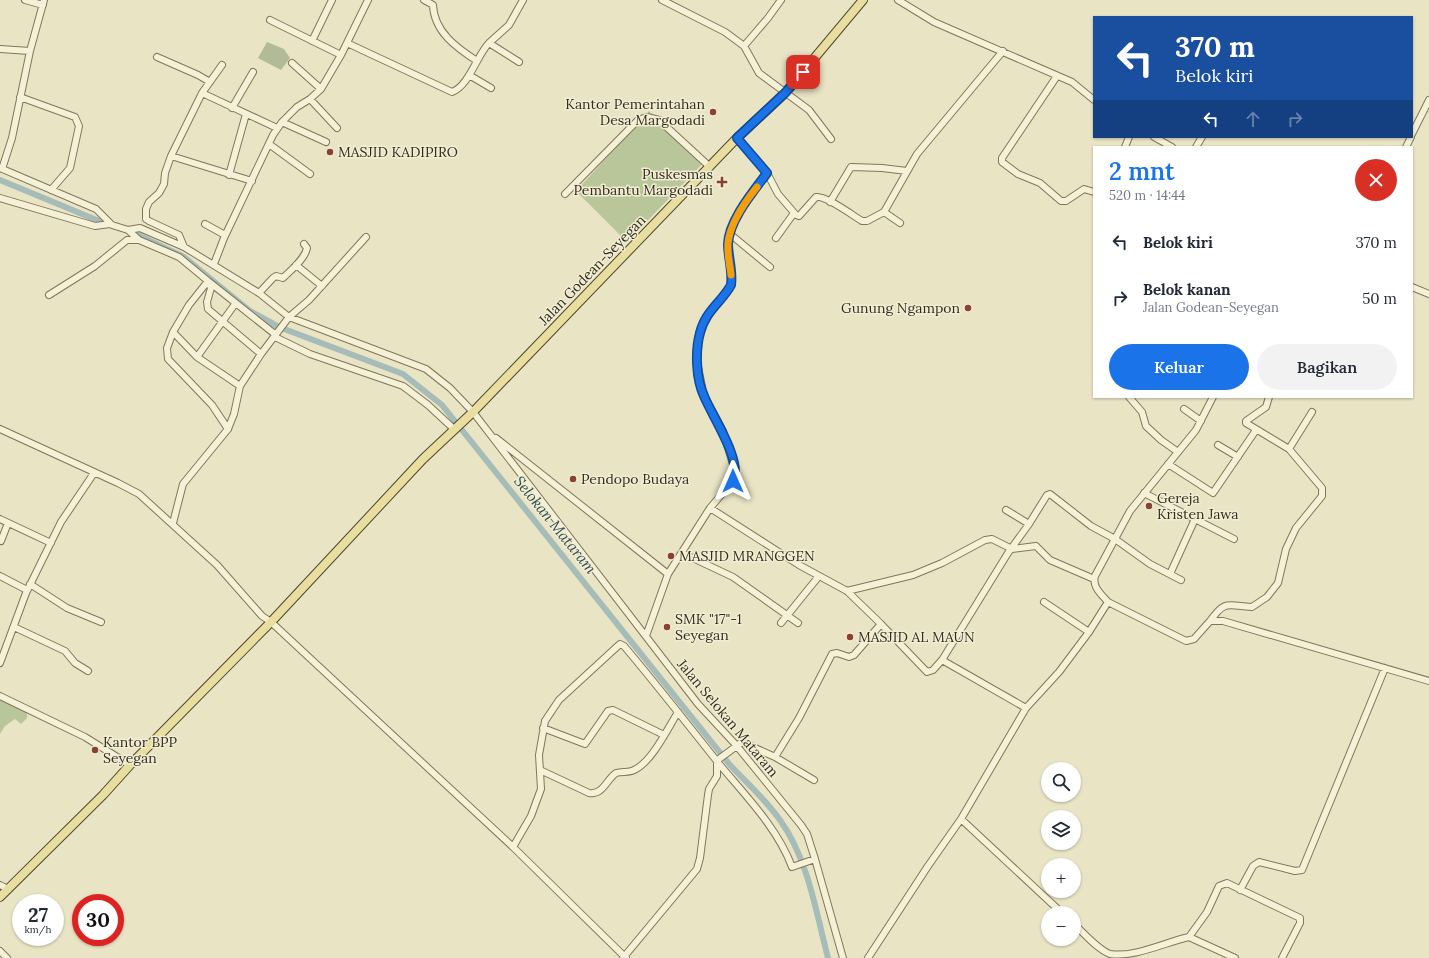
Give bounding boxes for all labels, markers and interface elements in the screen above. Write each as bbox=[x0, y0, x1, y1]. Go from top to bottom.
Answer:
text: 370 m bbox=[1175, 29, 1255, 65]
icon: left bbox=[1109, 32, 1161, 84]
pin bbox=[786, 55, 820, 89]
icon: arrive bbox=[792, 61, 814, 83]
text: Belok kiri bbox=[1175, 64, 1253, 87]
place label: Kantor Pemerintahan Desa Margodadi bbox=[565, 95, 705, 129]
marker: Kantor Pemerintahan Desa Margodadi bbox=[708, 107, 718, 117]
icon: left bbox=[1200, 108, 1222, 130]
icon: ahead bbox=[1242, 108, 1264, 130]
icon: right bbox=[1284, 108, 1306, 130]
place label: MASJID KADIPIRO bbox=[338, 143, 458, 161]
marker: MASJID KADIPIRO bbox=[325, 147, 335, 157]
text: 2 mnt bbox=[1109, 156, 1175, 187]
button: close bbox=[1355, 159, 1397, 201]
place label: Puskesmas Pembantu Margodadi bbox=[574, 165, 713, 199]
marker: Puskesmas Pembantu Margodadi bbox=[716, 176, 728, 188]
text: 520 m · 14:44 bbox=[1109, 187, 1185, 204]
street label: Jalan Godean-Seyegan bbox=[534, 211, 650, 330]
icon: left bbox=[1109, 231, 1131, 253]
text: Belok kiri bbox=[1143, 233, 1213, 252]
text: 370 m bbox=[1355, 233, 1397, 252]
text: Belok kanan bbox=[1143, 280, 1231, 299]
icon: right bbox=[1109, 287, 1131, 309]
text: 50 m bbox=[1362, 289, 1397, 308]
place label: Gunung Ngampon bbox=[841, 299, 960, 317]
text: Jalan Godean-Seyegan bbox=[1143, 299, 1279, 316]
marker: Gunung Ngampon bbox=[963, 303, 973, 313]
button: Keluar bbox=[1109, 344, 1249, 390]
button: Bagikan bbox=[1257, 344, 1397, 390]
position arrow bbox=[712, 460, 754, 502]
place label: Pendopo Budaya bbox=[581, 470, 689, 488]
water label: Selokan Mataram bbox=[510, 472, 601, 577]
marker: Pendopo Budaya bbox=[568, 474, 578, 484]
place label: Gereja Kristen Jawa bbox=[1157, 489, 1239, 523]
marker: Gereja Kristen Jawa bbox=[1144, 501, 1154, 511]
place label: MASJID MRANGGEN bbox=[679, 547, 815, 565]
marker: MASJID MRANGGEN bbox=[666, 551, 676, 561]
place label: SMK "17"-1 Seyegan bbox=[675, 610, 742, 644]
marker: SMK "17"-1 Seyegan bbox=[662, 622, 672, 632]
place label: MASJID AL MAUN bbox=[858, 628, 975, 646]
marker: MASJID AL MAUN bbox=[845, 632, 855, 642]
street label: Jalan Selokan Mataram bbox=[673, 655, 783, 781]
place label: Kantor BPP Seyegan bbox=[103, 733, 178, 767]
marker: Kantor BPP Seyegan bbox=[90, 745, 100, 755]
map controls bbox=[1041, 762, 1081, 946]
button: search bbox=[1041, 762, 1081, 802]
button: layers bbox=[1041, 810, 1081, 850]
button: + bbox=[1041, 858, 1081, 898]
speed limit sign: 30 bbox=[72, 894, 124, 946]
text: 27 bbox=[28, 902, 48, 927]
button: − bbox=[1041, 906, 1081, 946]
text: km/h bbox=[24, 923, 52, 936]

